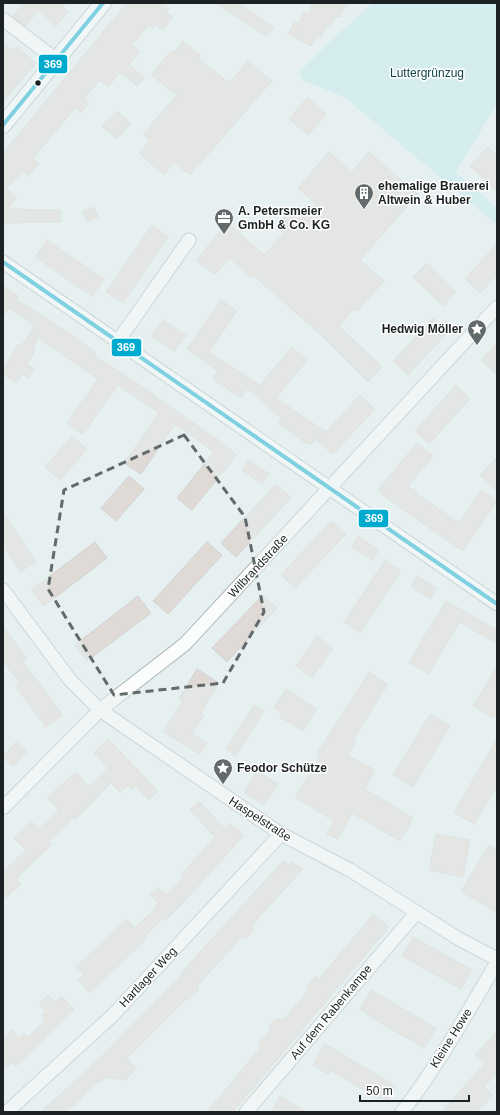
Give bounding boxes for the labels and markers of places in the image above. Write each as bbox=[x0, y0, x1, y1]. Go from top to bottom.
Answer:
unlabelled marker bbox=[33, 78, 43, 88]
place label: ehemalige Brauerei Altwein & Huber bbox=[378, 179, 489, 207]
building icon: ehemalige Brauerei Altwein & Huber bbox=[353, 182, 375, 210]
place label: A. Petersmeier GmbH & Co. KG bbox=[238, 204, 330, 232]
office icon: A. Petersmeier GmbH & Co. KG bbox=[213, 207, 235, 235]
place icon: Hedwig Möller bbox=[466, 318, 488, 346]
place label: Hedwig Möller bbox=[382, 322, 463, 336]
place icon: Feodor Schütze bbox=[212, 757, 234, 785]
place label: Feodor Schütze bbox=[237, 761, 327, 775]

